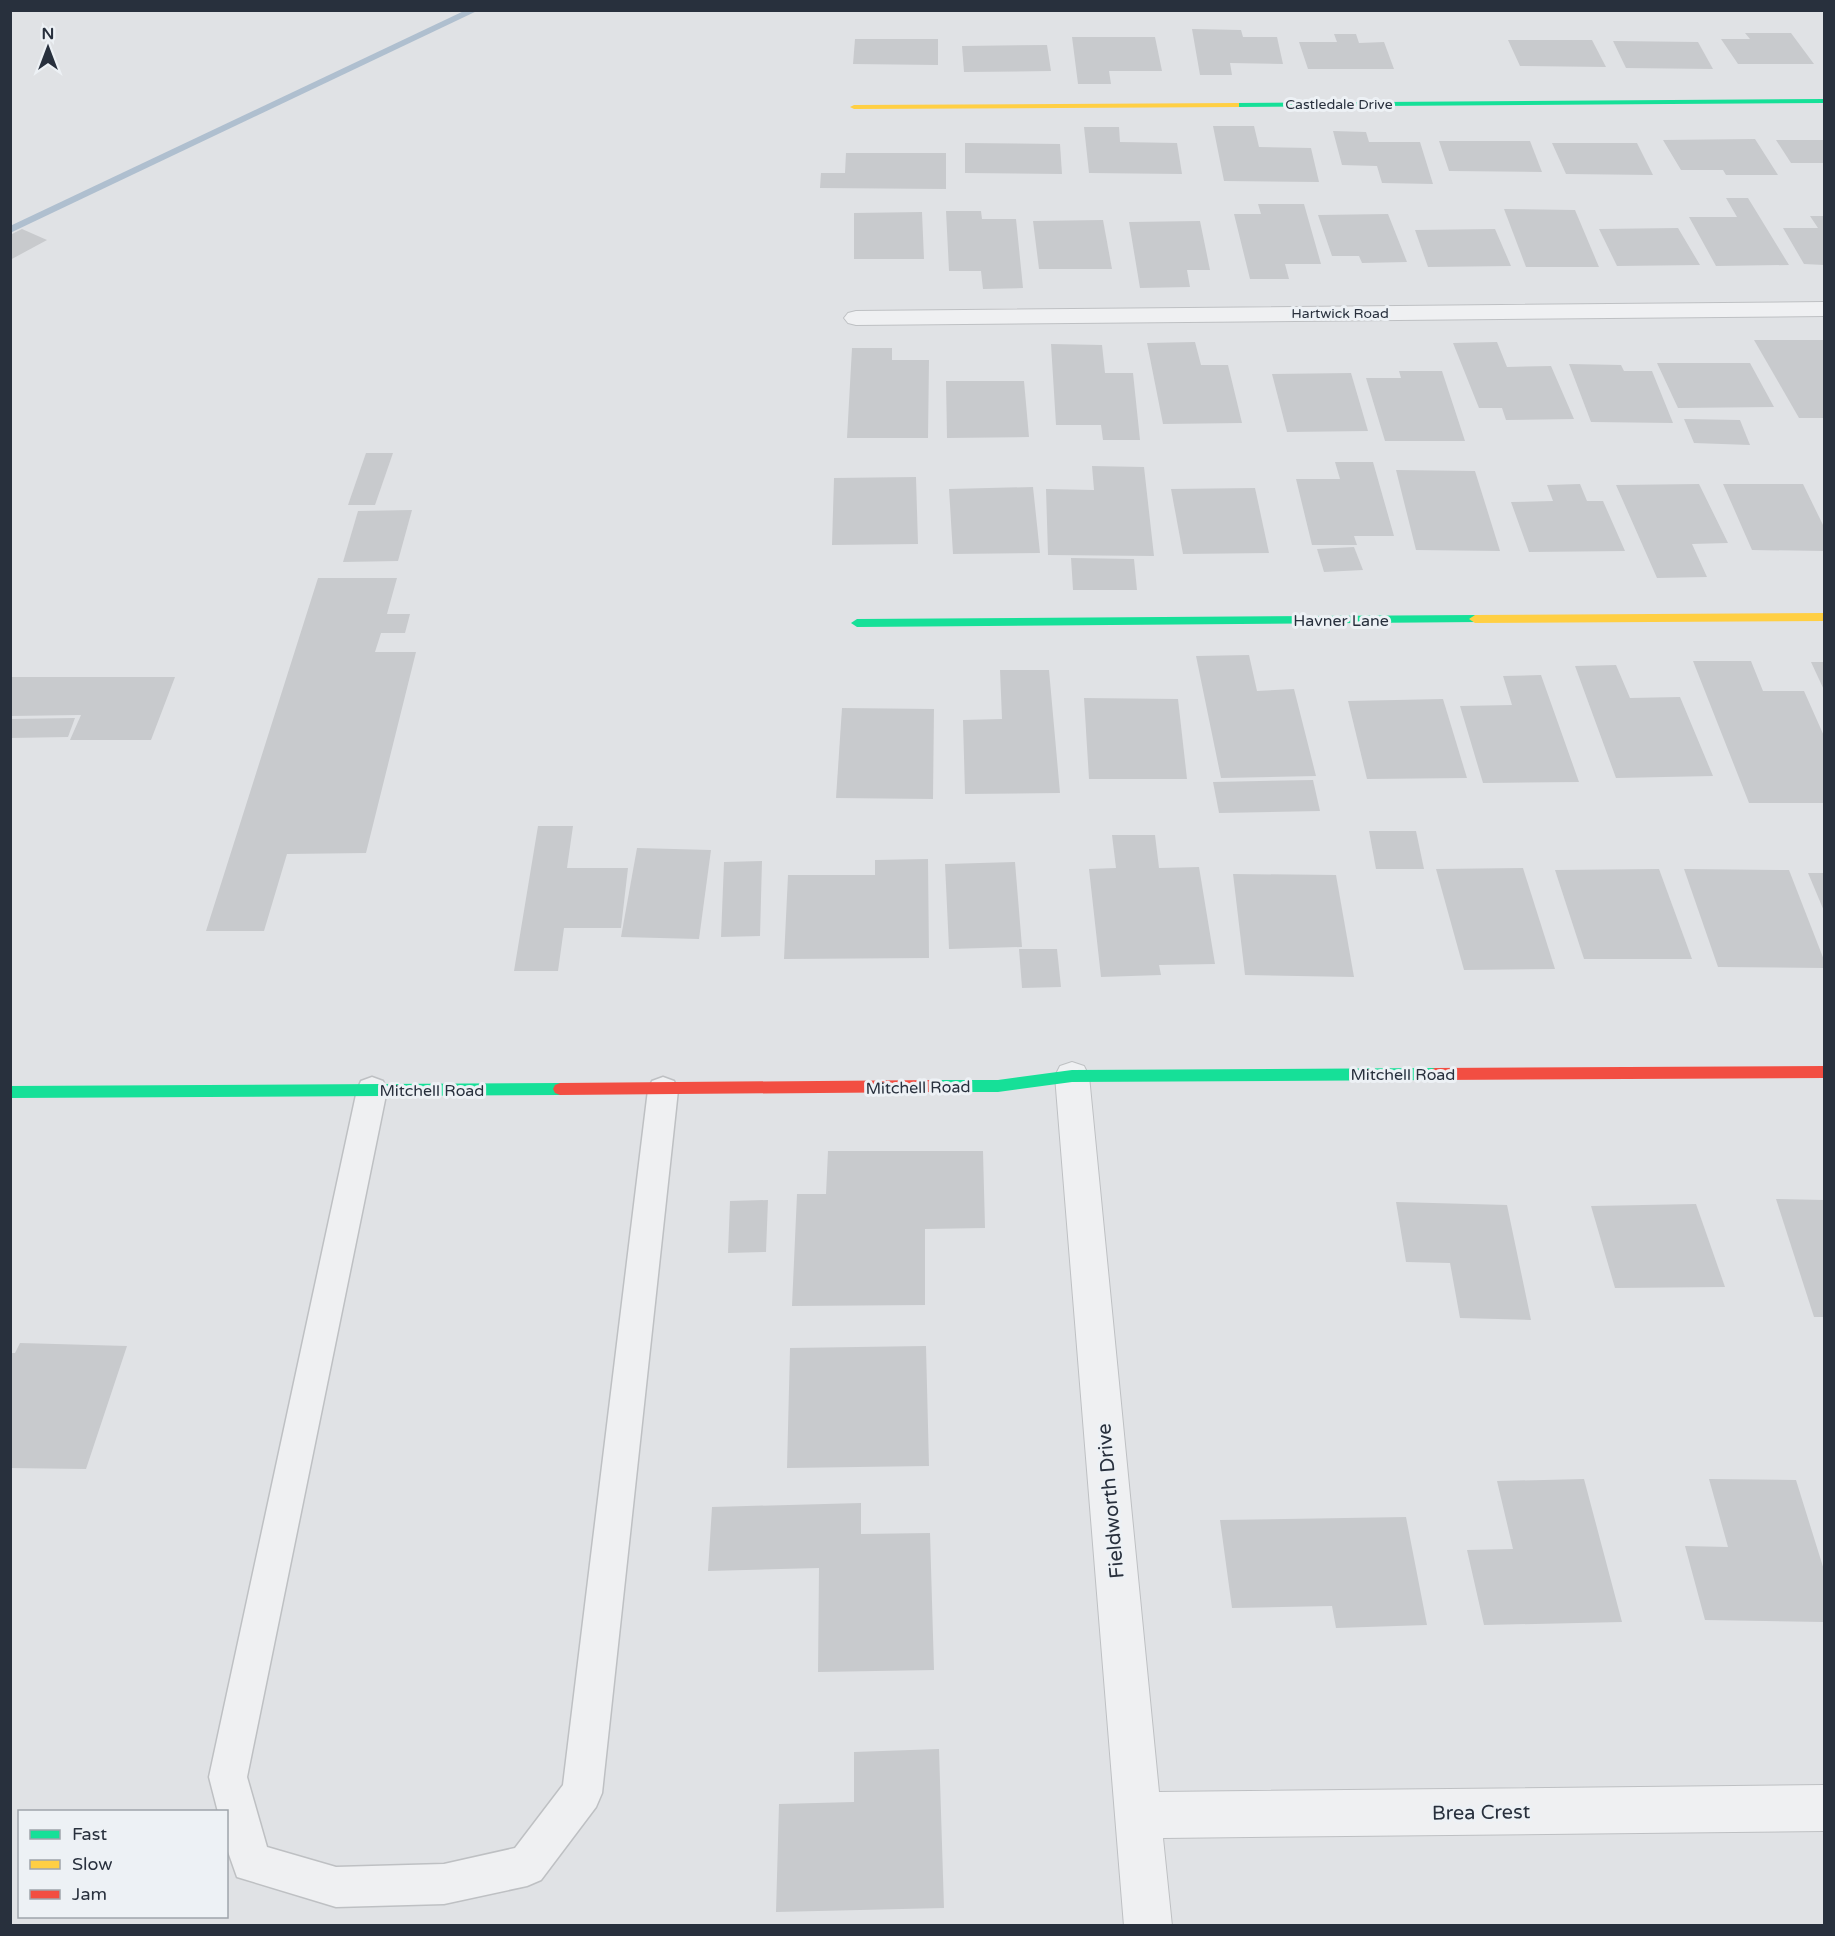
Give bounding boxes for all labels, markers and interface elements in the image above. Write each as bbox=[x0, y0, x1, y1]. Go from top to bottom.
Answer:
north arrow bbox=[18, 18, 78, 78]
text: N bbox=[42, 24, 54, 44]
street label: Castledale Drive bbox=[1285, 96, 1393, 113]
street label: Hartwick Road bbox=[1291, 305, 1389, 322]
street label: Havner Lane bbox=[1293, 611, 1389, 631]
street label: Mitchell Road bbox=[1351, 1065, 1455, 1085]
street label: Mitchell Road bbox=[865, 1077, 971, 1099]
street label: Mitchell Road bbox=[380, 1081, 484, 1101]
street label: Fieldworth Drive bbox=[1092, 1422, 1130, 1579]
street label: Brea Crest bbox=[1432, 1800, 1531, 1826]
legend bbox=[18, 1810, 228, 1918]
text: Fast bbox=[72, 1823, 107, 1845]
text: Slow bbox=[72, 1853, 113, 1875]
text: Jam bbox=[72, 1883, 107, 1905]

